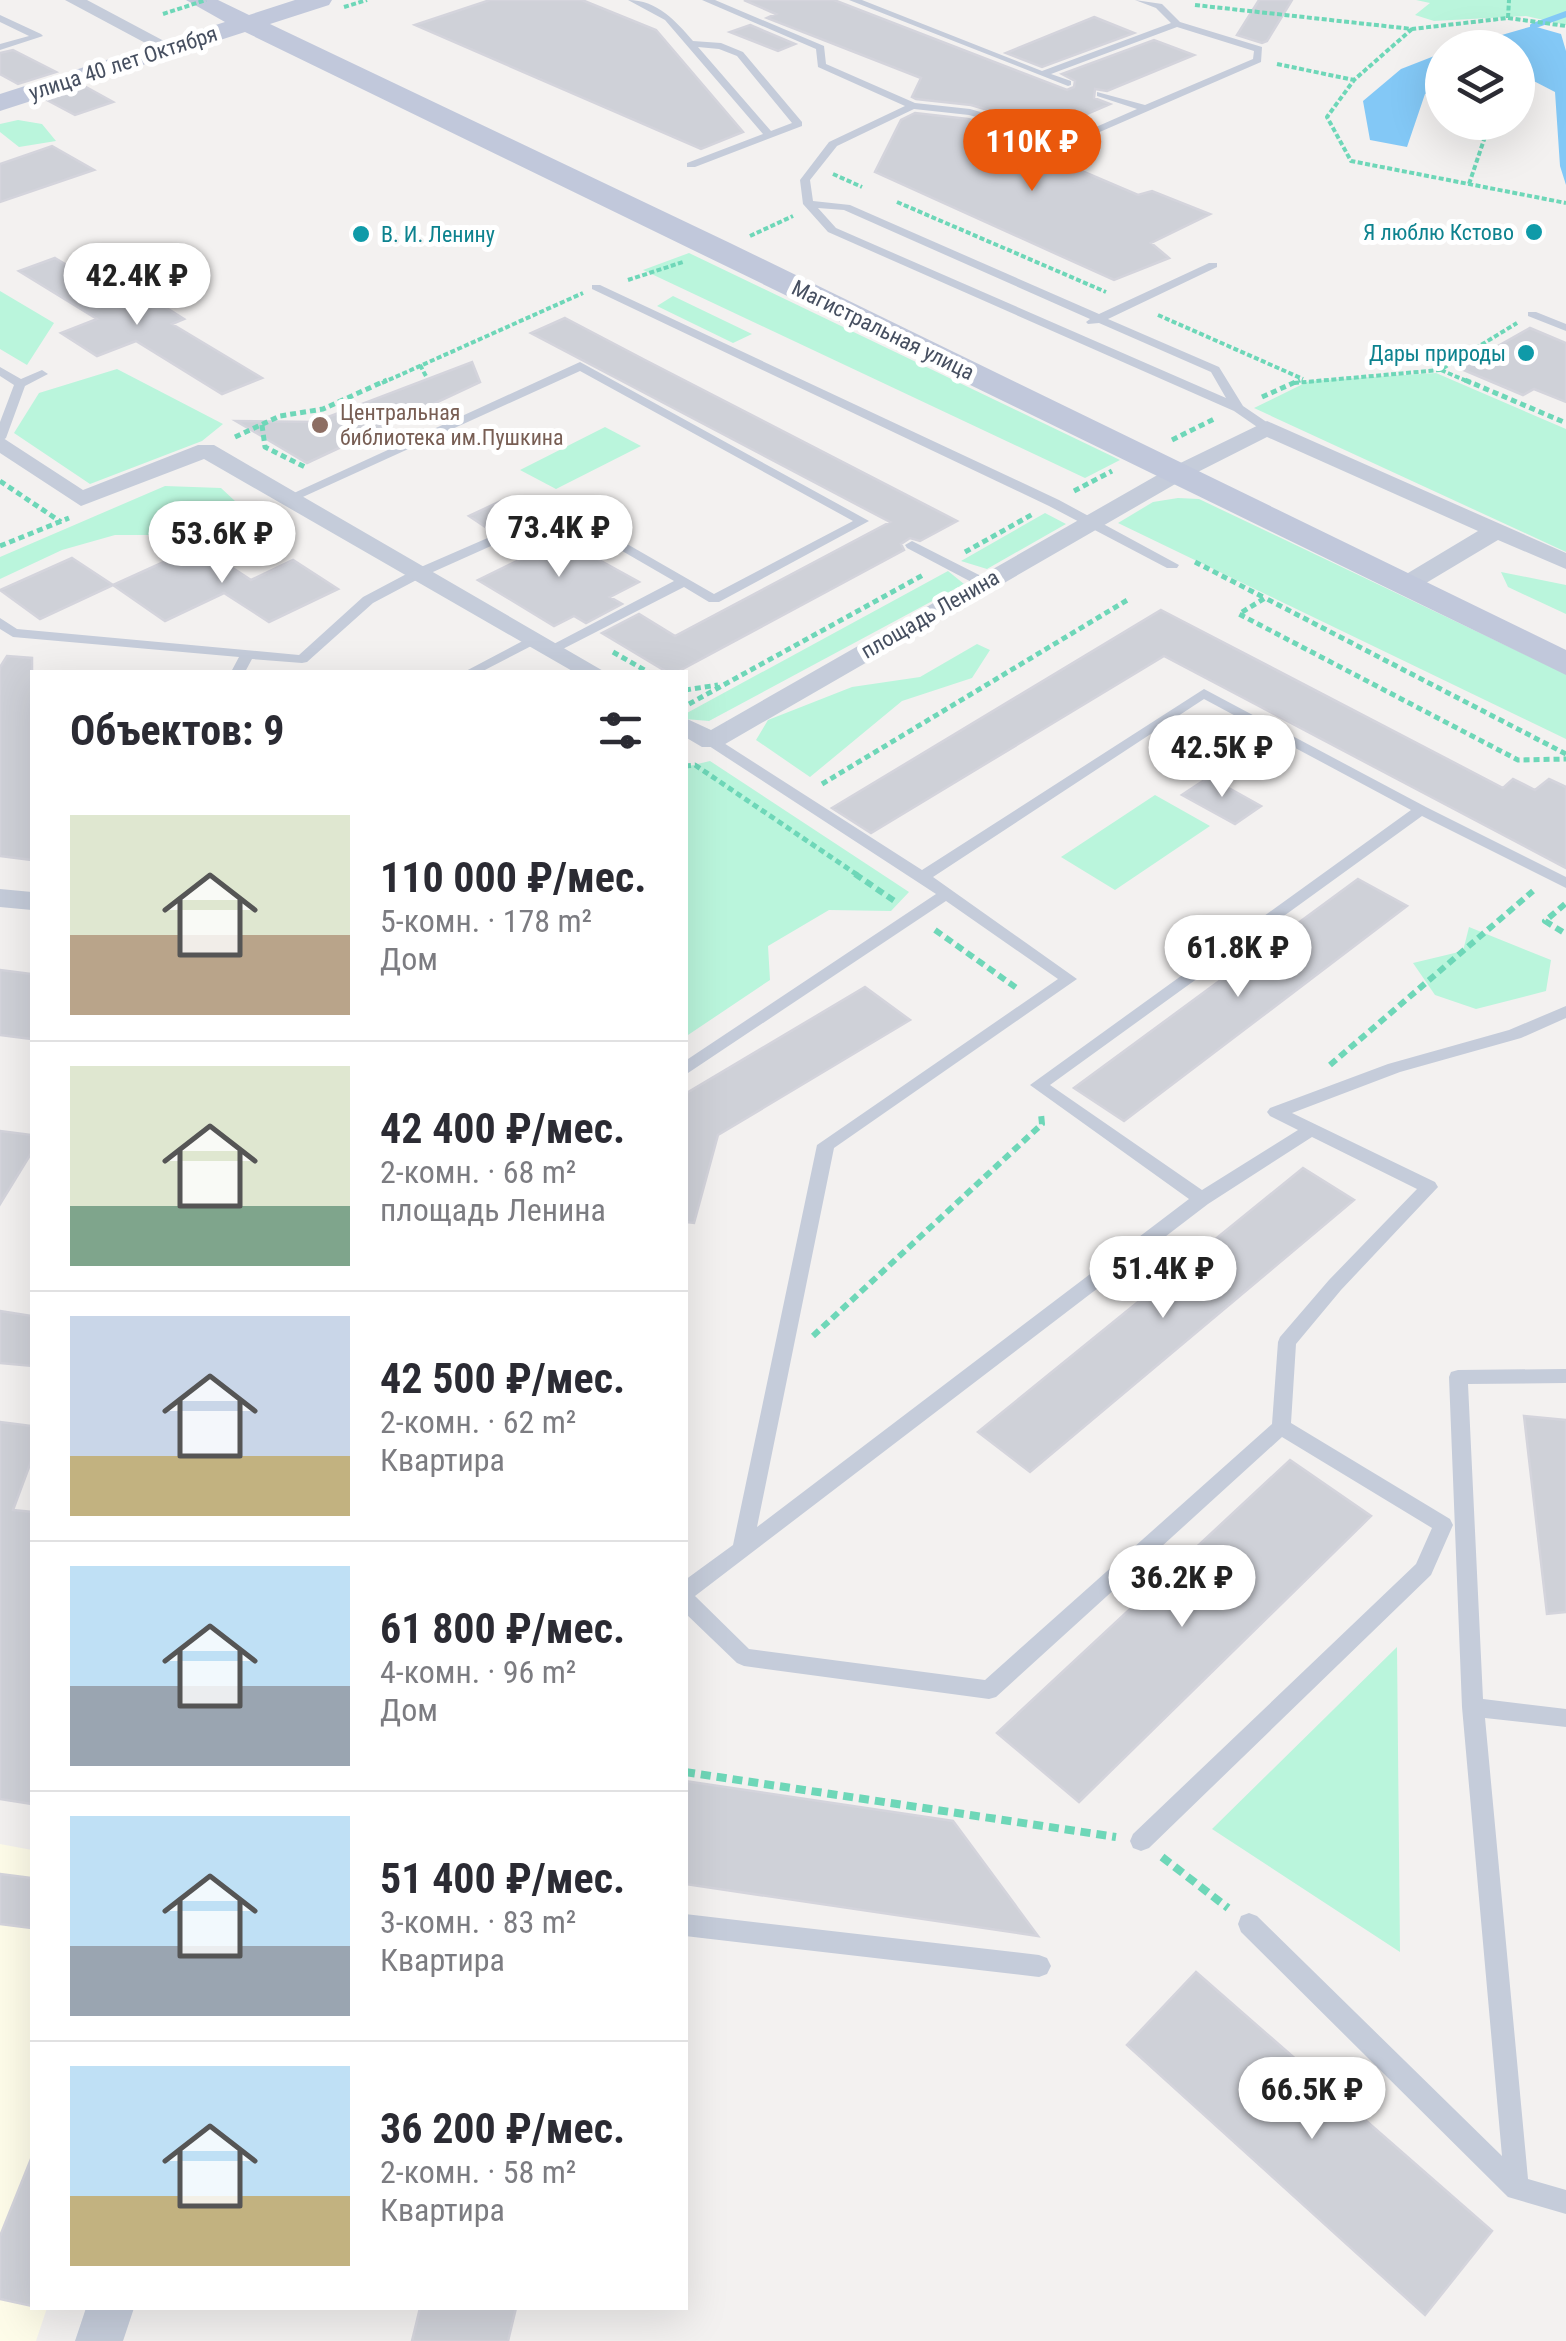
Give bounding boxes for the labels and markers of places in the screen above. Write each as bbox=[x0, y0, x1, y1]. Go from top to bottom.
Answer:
pin: 110K ₽ bbox=[951, 109, 1113, 194]
place label: Я люблю Кстово bbox=[1363, 220, 1514, 245]
marker: Я люблю Кстово bbox=[1523, 221, 1545, 243]
place label: В. И. Ленину bbox=[381, 222, 495, 247]
marker: В. И. Ленину bbox=[350, 223, 372, 245]
pin: 42.4K ₽ bbox=[45, 243, 229, 328]
place label: Дары природы bbox=[1369, 341, 1506, 366]
marker: Дары природы bbox=[1515, 342, 1537, 364]
place label: Центральная библиотека им.Пушкина bbox=[340, 400, 564, 450]
marker: Центральная библиотека им.Пушкина bbox=[309, 414, 331, 436]
pin: 73.4K ₽ bbox=[467, 495, 651, 580]
pin: 53.6K ₽ bbox=[130, 501, 314, 586]
pin: 42.5K ₽ bbox=[1130, 715, 1314, 800]
pin: 61.8K ₽ bbox=[1146, 915, 1330, 1000]
pin: 51.4K ₽ bbox=[1071, 1236, 1255, 1321]
pin: 36.2K ₽ bbox=[1090, 1545, 1274, 1630]
pin: 66.5K ₽ bbox=[1220, 2057, 1404, 2142]

